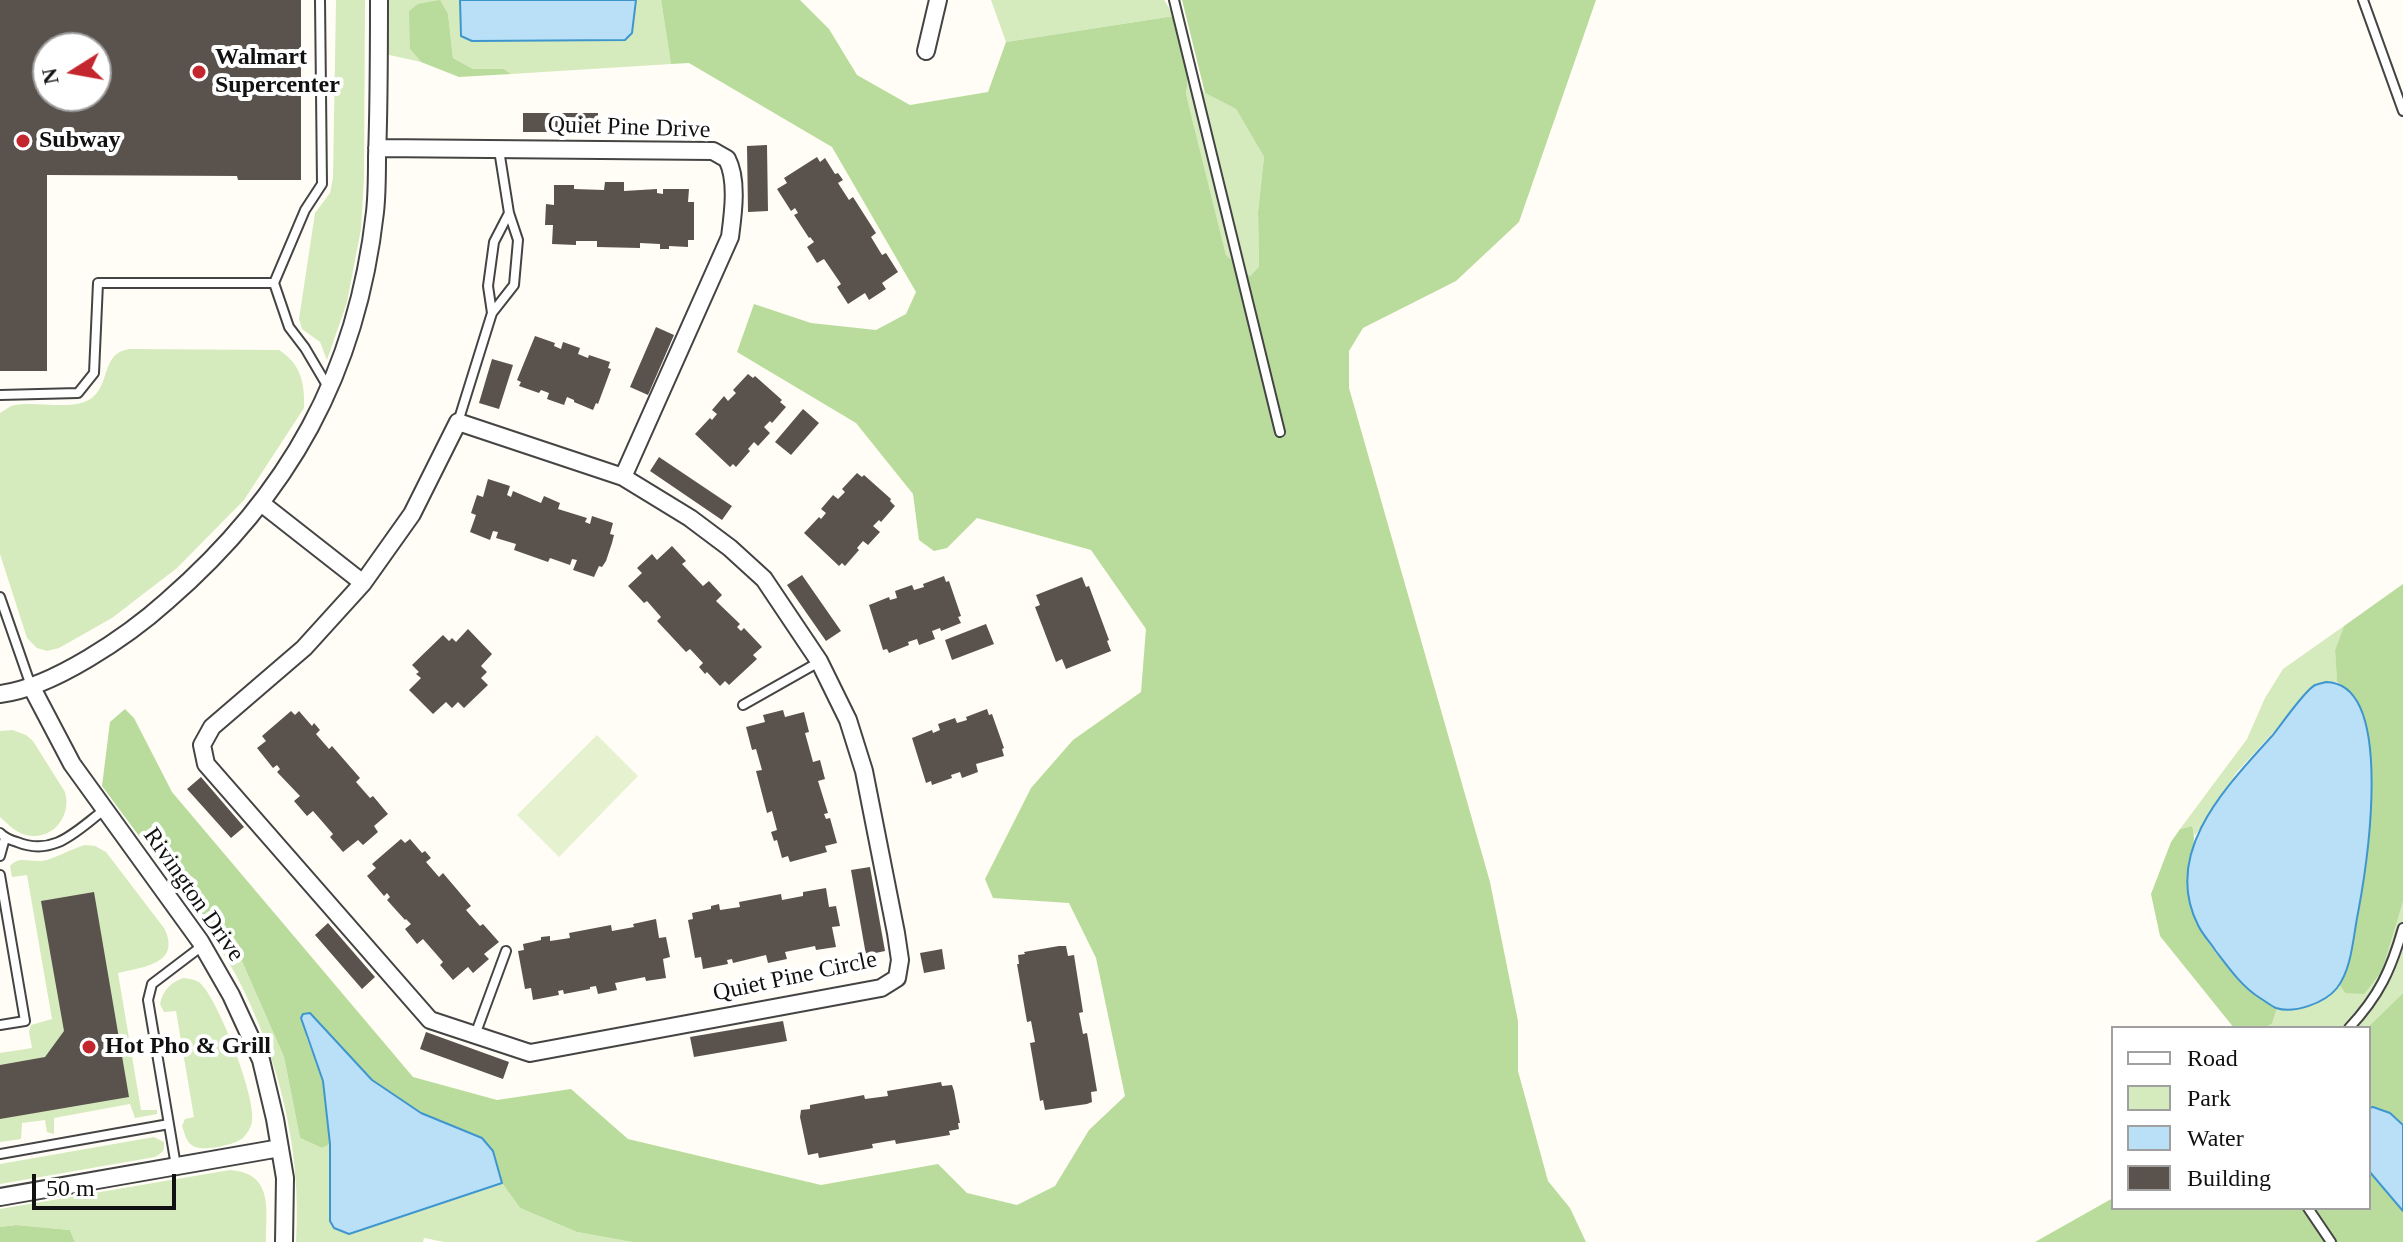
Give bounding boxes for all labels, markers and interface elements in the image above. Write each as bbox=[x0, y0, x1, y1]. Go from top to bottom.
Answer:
north arrow bbox=[32, 32, 112, 112]
place label: Walmart Supercenter bbox=[215, 44, 340, 100]
marker: Walmart Supercenter bbox=[190, 63, 208, 81]
text: N bbox=[36, 66, 64, 86]
street label: Quiet Pine Drive bbox=[547, 111, 711, 145]
place label: Subway bbox=[39, 127, 120, 155]
marker: Subway bbox=[14, 132, 32, 150]
street label: Rivington Drive bbox=[136, 823, 250, 967]
street label: Quiet Pine Circle bbox=[711, 946, 879, 1008]
legend bbox=[2111, 1026, 2371, 1210]
place label: Hot Pho & Grill bbox=[105, 1033, 271, 1061]
marker: Hot Pho & Grill bbox=[80, 1038, 98, 1056]
text: Road bbox=[2187, 1045, 2238, 1071]
text: Park bbox=[2187, 1085, 2231, 1111]
text: Water bbox=[2187, 1125, 2244, 1151]
scale bar bbox=[36, 1158, 180, 1208]
text: Building bbox=[2187, 1165, 2271, 1191]
text: 50 m bbox=[46, 1175, 95, 1201]

